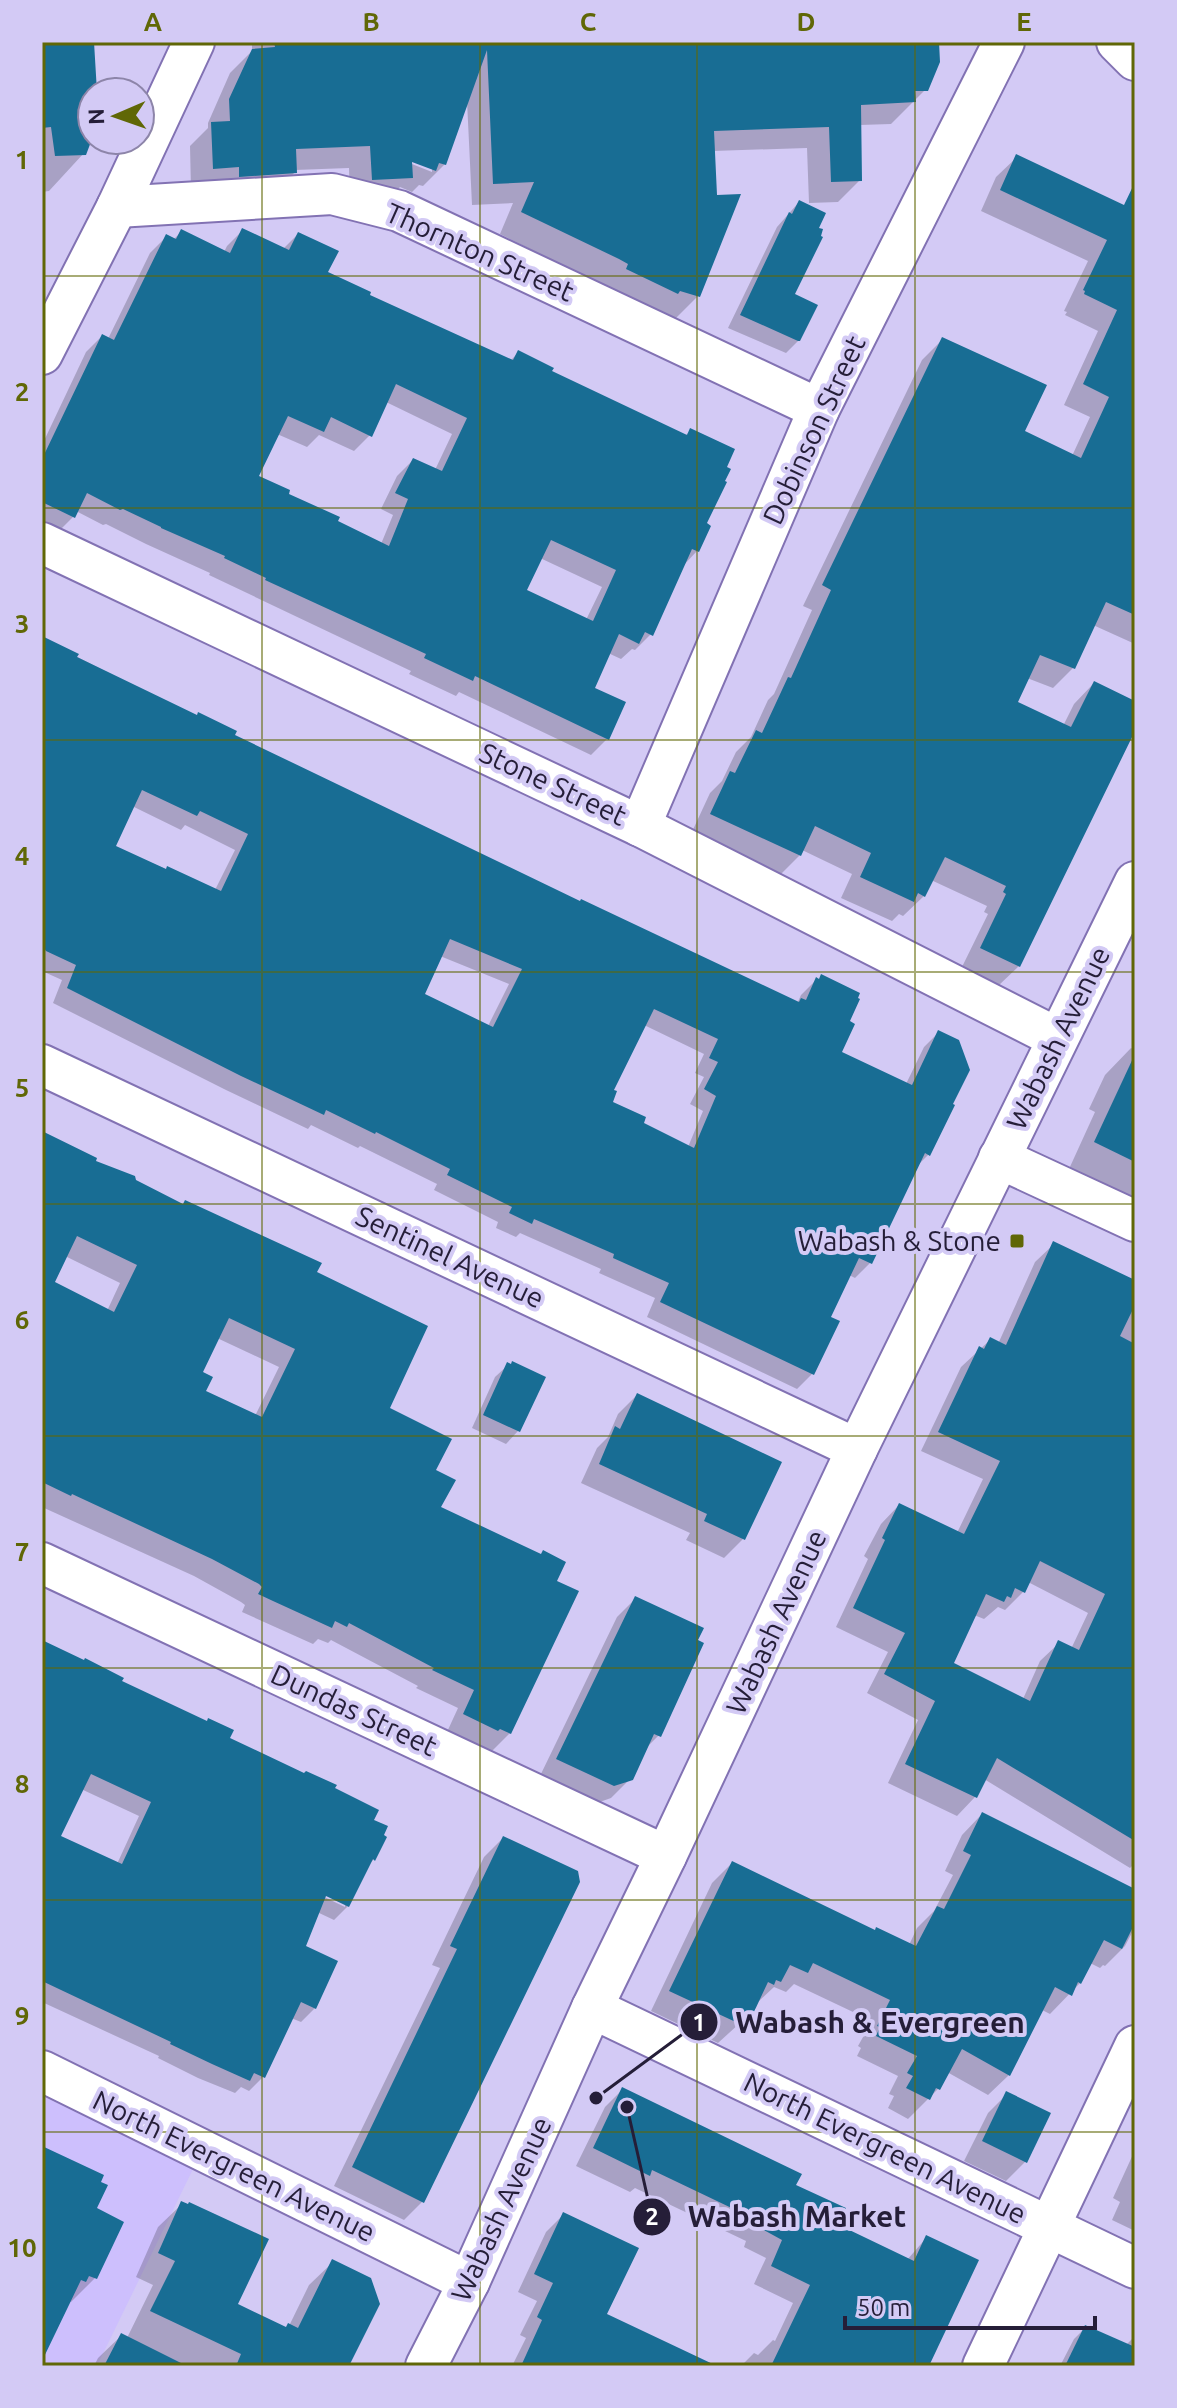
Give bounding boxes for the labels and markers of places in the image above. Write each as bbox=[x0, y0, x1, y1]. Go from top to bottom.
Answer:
place label: Wabash & Stone bbox=[798, 1225, 1001, 1256]
marker: Wabash & Stone bbox=[1008, 1232, 1026, 1250]
callout: Wabash & Evergreen bbox=[679, 1995, 1041, 2049]
callout: Wabash Market bbox=[632, 2190, 922, 2244]

